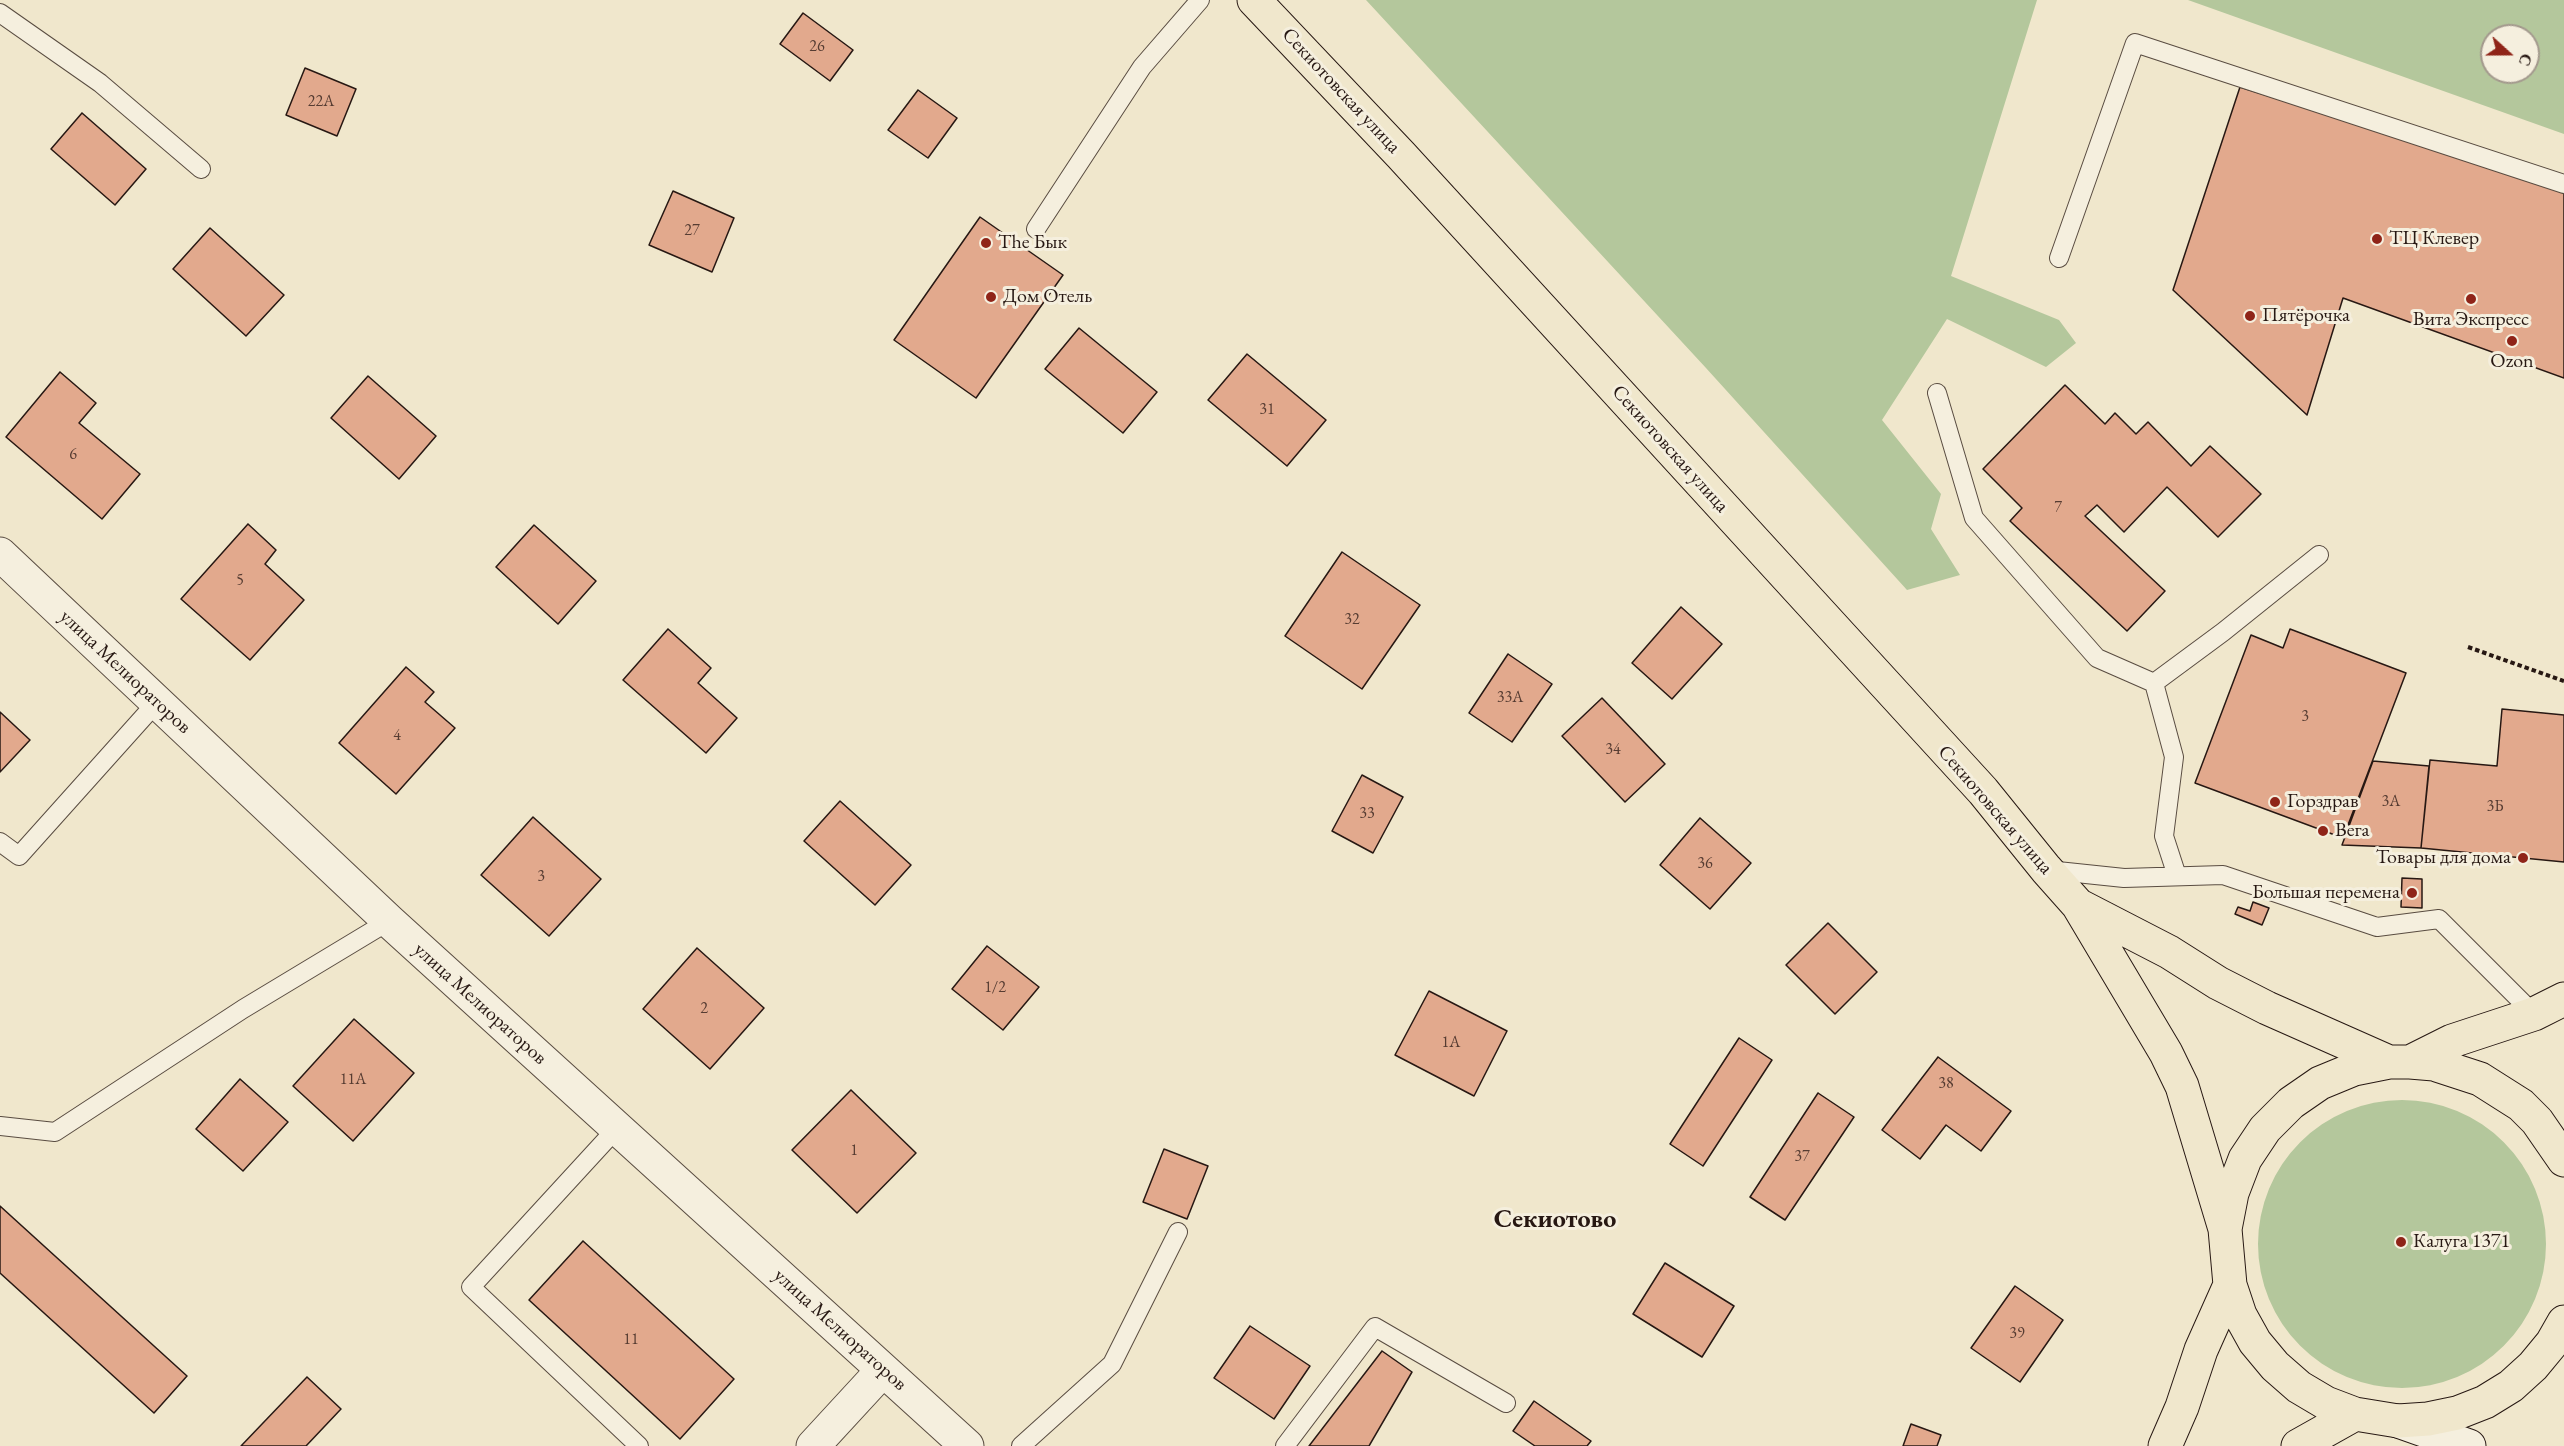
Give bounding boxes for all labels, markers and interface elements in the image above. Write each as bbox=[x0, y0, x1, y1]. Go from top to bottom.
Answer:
street label: Секиотовская улица bbox=[1277, 23, 1405, 159]
north arrow bbox=[2480, 24, 2540, 84]
house number: 26 bbox=[809, 37, 825, 57]
text: С bbox=[2514, 51, 2537, 69]
house number: 22А bbox=[308, 92, 334, 112]
house number: 27 bbox=[684, 221, 700, 241]
place label: ТЦ Клевер bbox=[2389, 227, 2479, 251]
place label: The Бык bbox=[998, 231, 1067, 255]
marker: ТЦ Клевер bbox=[2370, 232, 2384, 246]
marker: The Бык bbox=[979, 236, 993, 250]
place label: Дом Отель bbox=[1003, 285, 1092, 309]
marker: Дом Отель bbox=[984, 290, 998, 304]
marker: Вита Экспресс bbox=[2464, 292, 2478, 306]
place label: Пятёрочка bbox=[2262, 304, 2350, 328]
place label: Вита Экспресс bbox=[2413, 308, 2529, 332]
marker: Пятёрочка bbox=[2243, 309, 2257, 323]
marker: Ozon bbox=[2505, 334, 2519, 348]
place label: Ozon bbox=[2490, 350, 2534, 374]
street label: Секиотовская улица bbox=[1606, 380, 1734, 518]
house number: 31 bbox=[1259, 400, 1275, 420]
house number: 6 bbox=[69, 445, 77, 465]
house number: 7 bbox=[2054, 498, 2062, 518]
house number: 5 bbox=[236, 571, 244, 591]
street label: улица Мелиораторов bbox=[54, 605, 196, 739]
house number: 32 bbox=[1344, 610, 1360, 630]
house number: 33А bbox=[1497, 688, 1523, 708]
house number: 3 bbox=[2301, 707, 2309, 727]
house number: 4 bbox=[393, 726, 401, 746]
house number: 34 bbox=[1605, 740, 1621, 760]
street label: Секиотовская улица bbox=[1932, 740, 2058, 880]
place label: Горздрав bbox=[2287, 790, 2358, 814]
house number: 3А bbox=[2382, 792, 2400, 812]
marker: Горздрав bbox=[2268, 795, 2282, 809]
house number: 3Б bbox=[2486, 797, 2504, 817]
house number: 33 bbox=[1359, 804, 1375, 824]
place label: Вега bbox=[2335, 819, 2370, 843]
marker: Вега bbox=[2316, 824, 2330, 838]
place label: Товары для дома bbox=[2376, 846, 2511, 870]
marker: Товары для дома bbox=[2516, 851, 2530, 865]
house number: 36 bbox=[1697, 854, 1713, 874]
house number: 3 bbox=[537, 867, 545, 887]
place label: Большая перемена bbox=[2252, 881, 2400, 905]
marker: Большая перемена bbox=[2405, 886, 2419, 900]
street label: улица Мелиораторов bbox=[408, 938, 552, 1070]
house number: 1/2 bbox=[984, 978, 1006, 998]
house number: 2 bbox=[700, 999, 708, 1019]
house number: 1А bbox=[1442, 1033, 1460, 1053]
house number: 11А bbox=[340, 1070, 366, 1090]
house number: 38 bbox=[1938, 1074, 1954, 1094]
house number: 1 bbox=[850, 1141, 858, 1161]
house number: 37 bbox=[1794, 1147, 1810, 1167]
district label: Секиотово bbox=[1494, 1204, 1616, 1236]
place label: Калуга 1371 bbox=[2413, 1230, 2510, 1254]
marker: Калуга 1371 bbox=[2394, 1235, 2408, 1249]
street label: улица Мелиораторов bbox=[768, 1264, 912, 1396]
house number: 39 bbox=[2009, 1324, 2025, 1344]
house number: 11 bbox=[623, 1330, 639, 1350]

